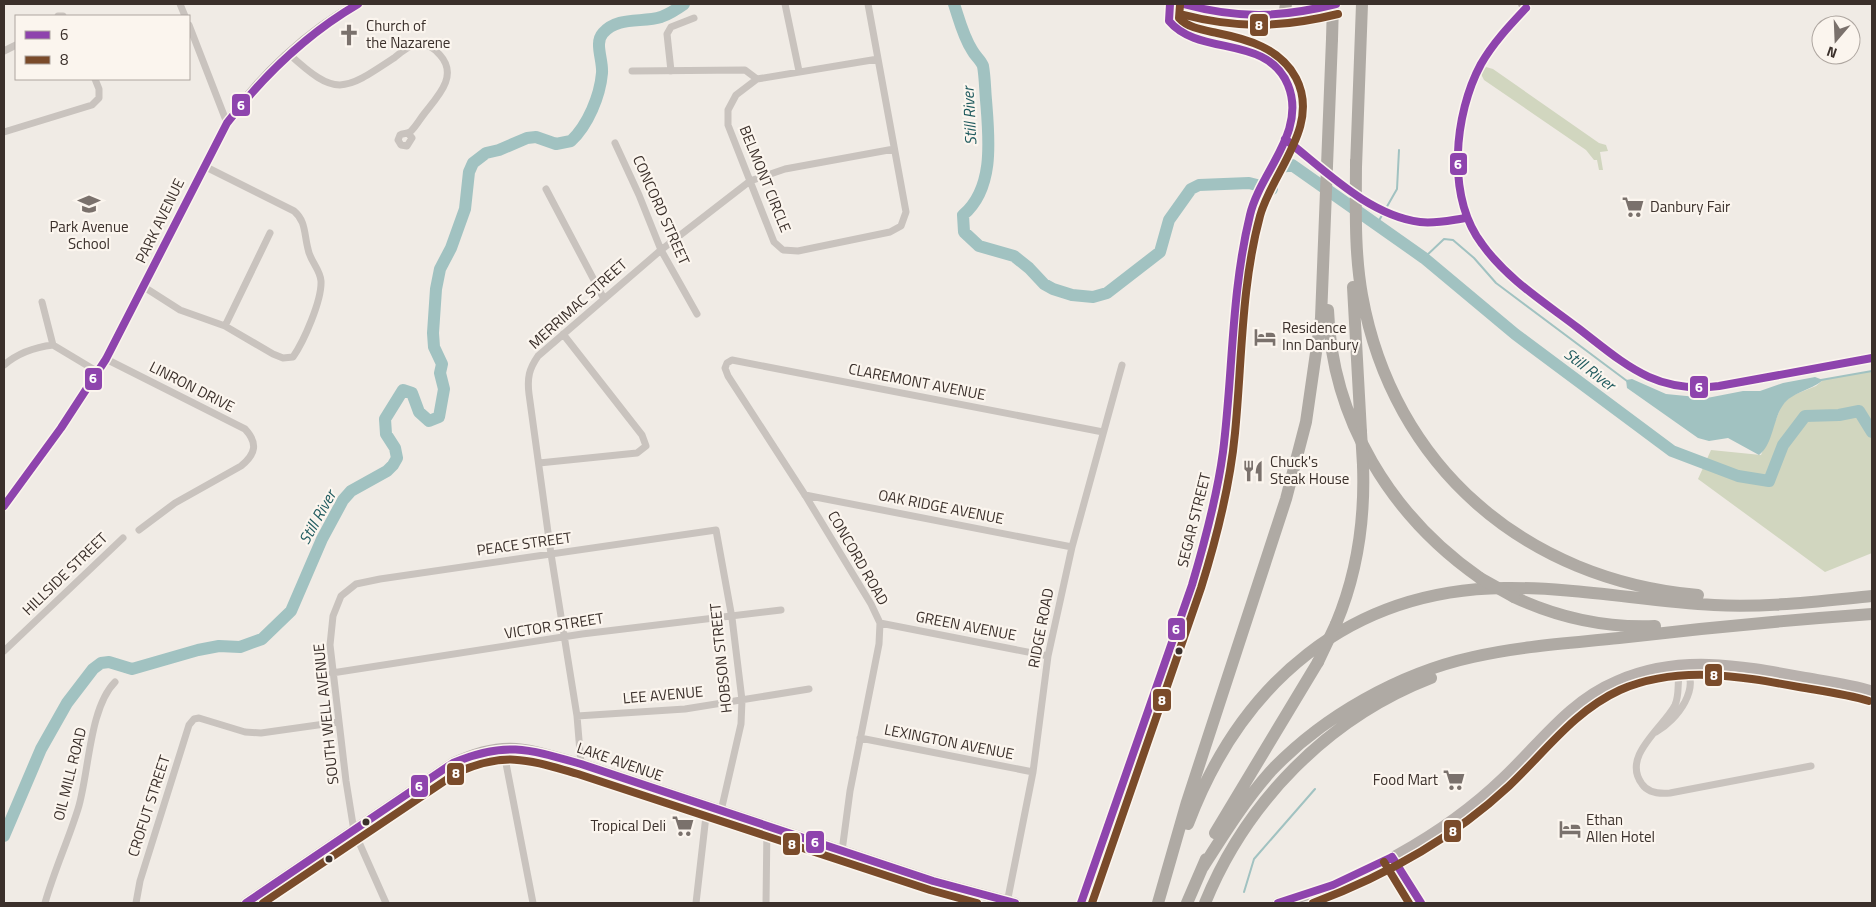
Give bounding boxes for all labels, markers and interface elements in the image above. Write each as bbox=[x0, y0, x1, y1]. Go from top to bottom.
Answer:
line badge: 8 bbox=[1249, 13, 1269, 37]
place label: Church of the Nazarene bbox=[366, 14, 450, 54]
text: 8 bbox=[1255, 14, 1263, 35]
legend bbox=[15, 15, 190, 80]
north arrow bbox=[1811, 15, 1861, 65]
church icon: Church of the Nazarene bbox=[336, 22, 362, 48]
text: 6 bbox=[60, 23, 68, 46]
text: N bbox=[1824, 41, 1840, 64]
text: 8 bbox=[60, 48, 68, 71]
water label: Still River bbox=[955, 84, 983, 146]
line badge: 6 bbox=[231, 93, 251, 117]
text: 6 bbox=[237, 94, 245, 115]
street label: BELMONT CIRCLE bbox=[734, 122, 797, 236]
street label: CONCORD STREET bbox=[627, 151, 696, 268]
line badge: 6 bbox=[1449, 152, 1468, 176]
text: 6 bbox=[1454, 153, 1462, 174]
street label: PARK AVENUE bbox=[129, 174, 190, 267]
school or university icon: Park Avenue School bbox=[76, 191, 102, 217]
supermarket icon: Danbury Fair bbox=[1620, 194, 1646, 220]
place label: Danbury Fair bbox=[1650, 195, 1730, 218]
place label: Park Avenue School bbox=[50, 215, 128, 255]
street label: MERRIMAC STREET bbox=[523, 253, 632, 354]
place label: Residence Inn Danbury bbox=[1282, 316, 1359, 356]
hotel icon: Residence Inn Danbury bbox=[1252, 324, 1278, 350]
water label: Still River bbox=[1559, 342, 1622, 397]
street label: LINRON DRIVE bbox=[145, 355, 239, 418]
street label: CLAREMONT AVENUE bbox=[847, 357, 988, 406]
line badge: 6 bbox=[84, 367, 103, 391]
text: 6 bbox=[89, 367, 97, 388]
line badge: 6 bbox=[1689, 375, 1709, 399]
text: 6 bbox=[1695, 376, 1703, 397]
place label: Chuck's Steak House bbox=[1270, 450, 1349, 490]
restaurant icon: Chuck's Steak House bbox=[1240, 458, 1266, 484]
street label: SEGAR STREET bbox=[1171, 470, 1216, 570]
street label: OAK RIDGE AVENUE bbox=[876, 483, 1006, 530]
water label: Still River bbox=[292, 484, 343, 548]
street label: CONCORD ROAD bbox=[822, 506, 895, 609]
street label: PEACE STREET bbox=[475, 525, 573, 562]
street label: HILLSIDE STREET bbox=[17, 527, 113, 620]
street label: RIDGE ROAD bbox=[1021, 586, 1060, 670]
street label: HOBSON STREET bbox=[703, 602, 738, 714]
street label: GREEN AVENUE bbox=[914, 604, 1018, 647]
street label: VICTOR STREET bbox=[503, 606, 605, 645]
line badge: 6 bbox=[1167, 617, 1186, 641]
text: 6 bbox=[1172, 618, 1180, 639]
street label: SOUTH WELL AVENUE bbox=[307, 642, 344, 786]
unlabelled marker bbox=[1174, 646, 1184, 656]
line badge: 8 bbox=[1704, 663, 1723, 687]
text: 8 bbox=[1710, 664, 1718, 685]
street label: LEE AVENUE bbox=[622, 680, 704, 709]
line badge: 8 bbox=[1152, 688, 1172, 712]
text: 8 bbox=[1158, 689, 1166, 710]
street label: LEXINGTON AVENUE bbox=[882, 718, 1016, 765]
street label: OIL MILL ROAD bbox=[47, 725, 92, 823]
street label: LAKE AVENUE bbox=[574, 736, 666, 787]
street label: CROFUT STREET bbox=[121, 752, 176, 860]
line badge: 8 bbox=[446, 762, 465, 786]
text: 8 bbox=[452, 762, 460, 783]
supermarket icon: Food Mart bbox=[1441, 767, 1467, 793]
place label: Food Mart bbox=[1373, 768, 1439, 791]
line badge: 6 bbox=[410, 774, 429, 798]
text: 6 bbox=[415, 775, 423, 796]
place label: Ethan Allen Hotel bbox=[1586, 808, 1655, 848]
supermarket icon: Tropical Deli bbox=[670, 813, 696, 839]
place label: Tropical Deli bbox=[590, 814, 666, 837]
hotel icon: Ethan Allen Hotel bbox=[1557, 816, 1583, 842]
unlabelled marker bbox=[361, 817, 371, 827]
line badge: 8 bbox=[1443, 819, 1462, 843]
text: 8 bbox=[1449, 820, 1457, 841]
line badge: 6 bbox=[805, 830, 825, 854]
text: 6 bbox=[811, 831, 819, 852]
line badge: 8 bbox=[782, 832, 801, 856]
text: 8 bbox=[788, 833, 796, 854]
unlabelled marker bbox=[324, 854, 334, 864]

